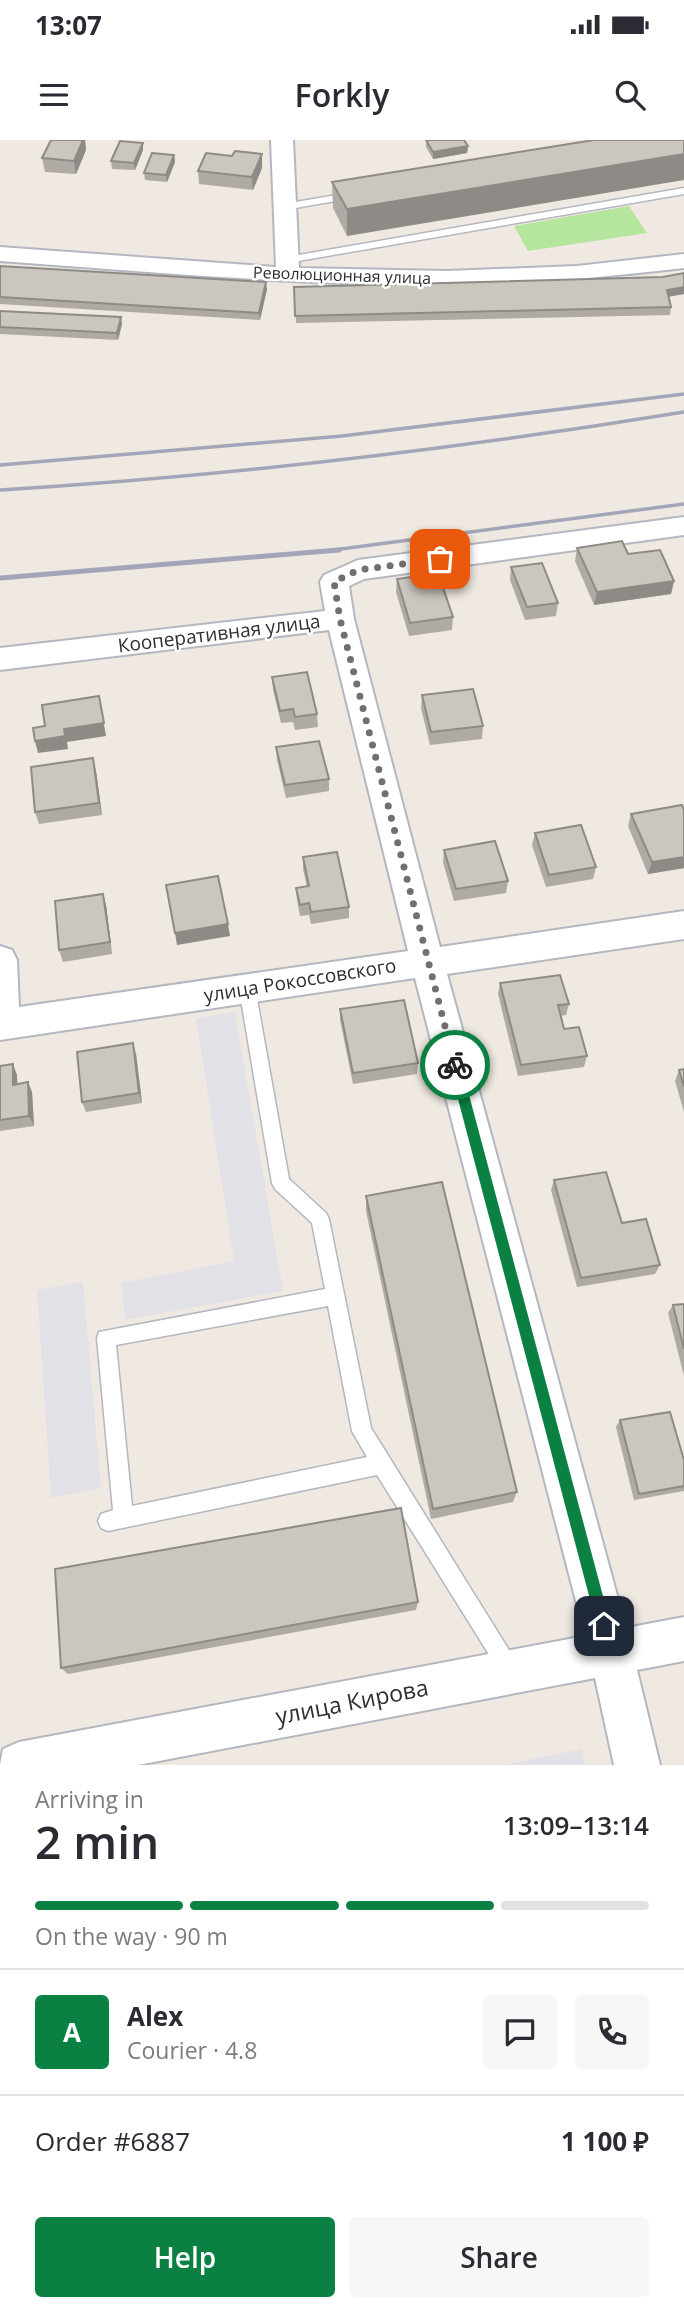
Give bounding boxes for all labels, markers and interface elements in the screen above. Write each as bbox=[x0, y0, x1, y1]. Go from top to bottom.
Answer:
text: 13:07 bbox=[35, 7, 102, 43]
text: Forkly bbox=[295, 73, 389, 116]
icon: menu bbox=[35, 76, 73, 114]
icon: search bbox=[611, 76, 649, 114]
street label: Революционная улица bbox=[253, 261, 431, 289]
pin bbox=[410, 529, 470, 589]
icon: bag bbox=[421, 540, 459, 578]
street label: Кооперативная улица bbox=[116, 608, 322, 658]
street label: улица Рокоссовского bbox=[202, 952, 398, 1008]
courier bbox=[420, 1030, 490, 1100]
icon: bike bbox=[436, 1046, 474, 1084]
pin bbox=[574, 1596, 634, 1656]
icon: home bbox=[585, 1607, 623, 1645]
street label: улица Кирова bbox=[273, 1671, 431, 1732]
text: Arriving in bbox=[35, 1783, 144, 1815]
text: 13:09–13:14 bbox=[503, 1807, 649, 1843]
text: 2 min bbox=[35, 1810, 159, 1872]
text: On the way · 90 m bbox=[35, 1920, 228, 1952]
button: chat bbox=[483, 1995, 557, 2069]
button: phone bbox=[575, 1995, 649, 2069]
text: Alex bbox=[127, 1998, 183, 2034]
text: A bbox=[63, 2014, 81, 2050]
text: Courier · 4.8 bbox=[127, 2034, 257, 2066]
text: Order #6887 bbox=[35, 2123, 190, 2159]
text: 1 100 ₽ bbox=[561, 2123, 649, 2159]
button: Help bbox=[35, 2217, 335, 2297]
button: Share bbox=[349, 2217, 649, 2297]

